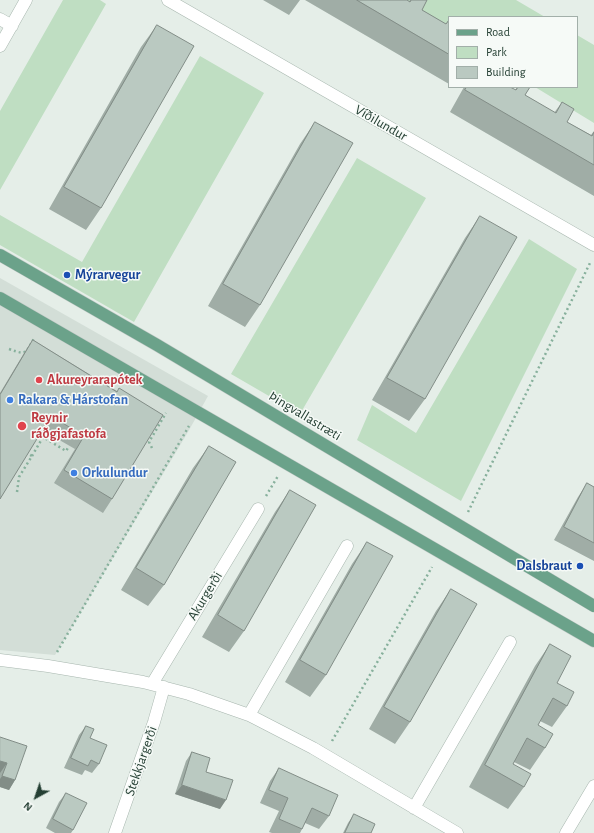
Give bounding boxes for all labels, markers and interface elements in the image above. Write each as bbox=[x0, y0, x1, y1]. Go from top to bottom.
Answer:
legend bbox=[448, 16, 578, 88]
text: Road bbox=[486, 26, 510, 38]
text: Park bbox=[486, 46, 507, 58]
text: Building bbox=[486, 66, 526, 78]
street label: Víðilundur bbox=[352, 101, 410, 145]
place label: Mýrarvegur bbox=[75, 267, 140, 283]
marker: Mýrarvegur bbox=[62, 270, 72, 280]
place label: Akureyrarapótek bbox=[47, 372, 143, 388]
marker: Akureyrarapótek bbox=[34, 375, 44, 385]
street label: Þingvallastræti bbox=[266, 388, 344, 444]
place label: Rakara & Hárstofan bbox=[18, 392, 128, 408]
marker: Rakara & Hárstofan bbox=[5, 395, 15, 405]
place label: Reynir ráðgjafastofa bbox=[31, 410, 106, 442]
marker: Reynir ráðgjafastofa bbox=[16, 420, 28, 432]
place label: Orkulundur bbox=[82, 465, 148, 481]
marker: Orkulundur bbox=[69, 468, 79, 478]
place label: Dalsbraut bbox=[516, 558, 572, 574]
marker: Dalsbraut bbox=[575, 561, 585, 571]
street label: Akurgerði bbox=[184, 569, 226, 623]
street label: Stekkjargerði bbox=[121, 724, 161, 798]
north arrow bbox=[16, 777, 56, 817]
text: N bbox=[21, 800, 34, 813]

